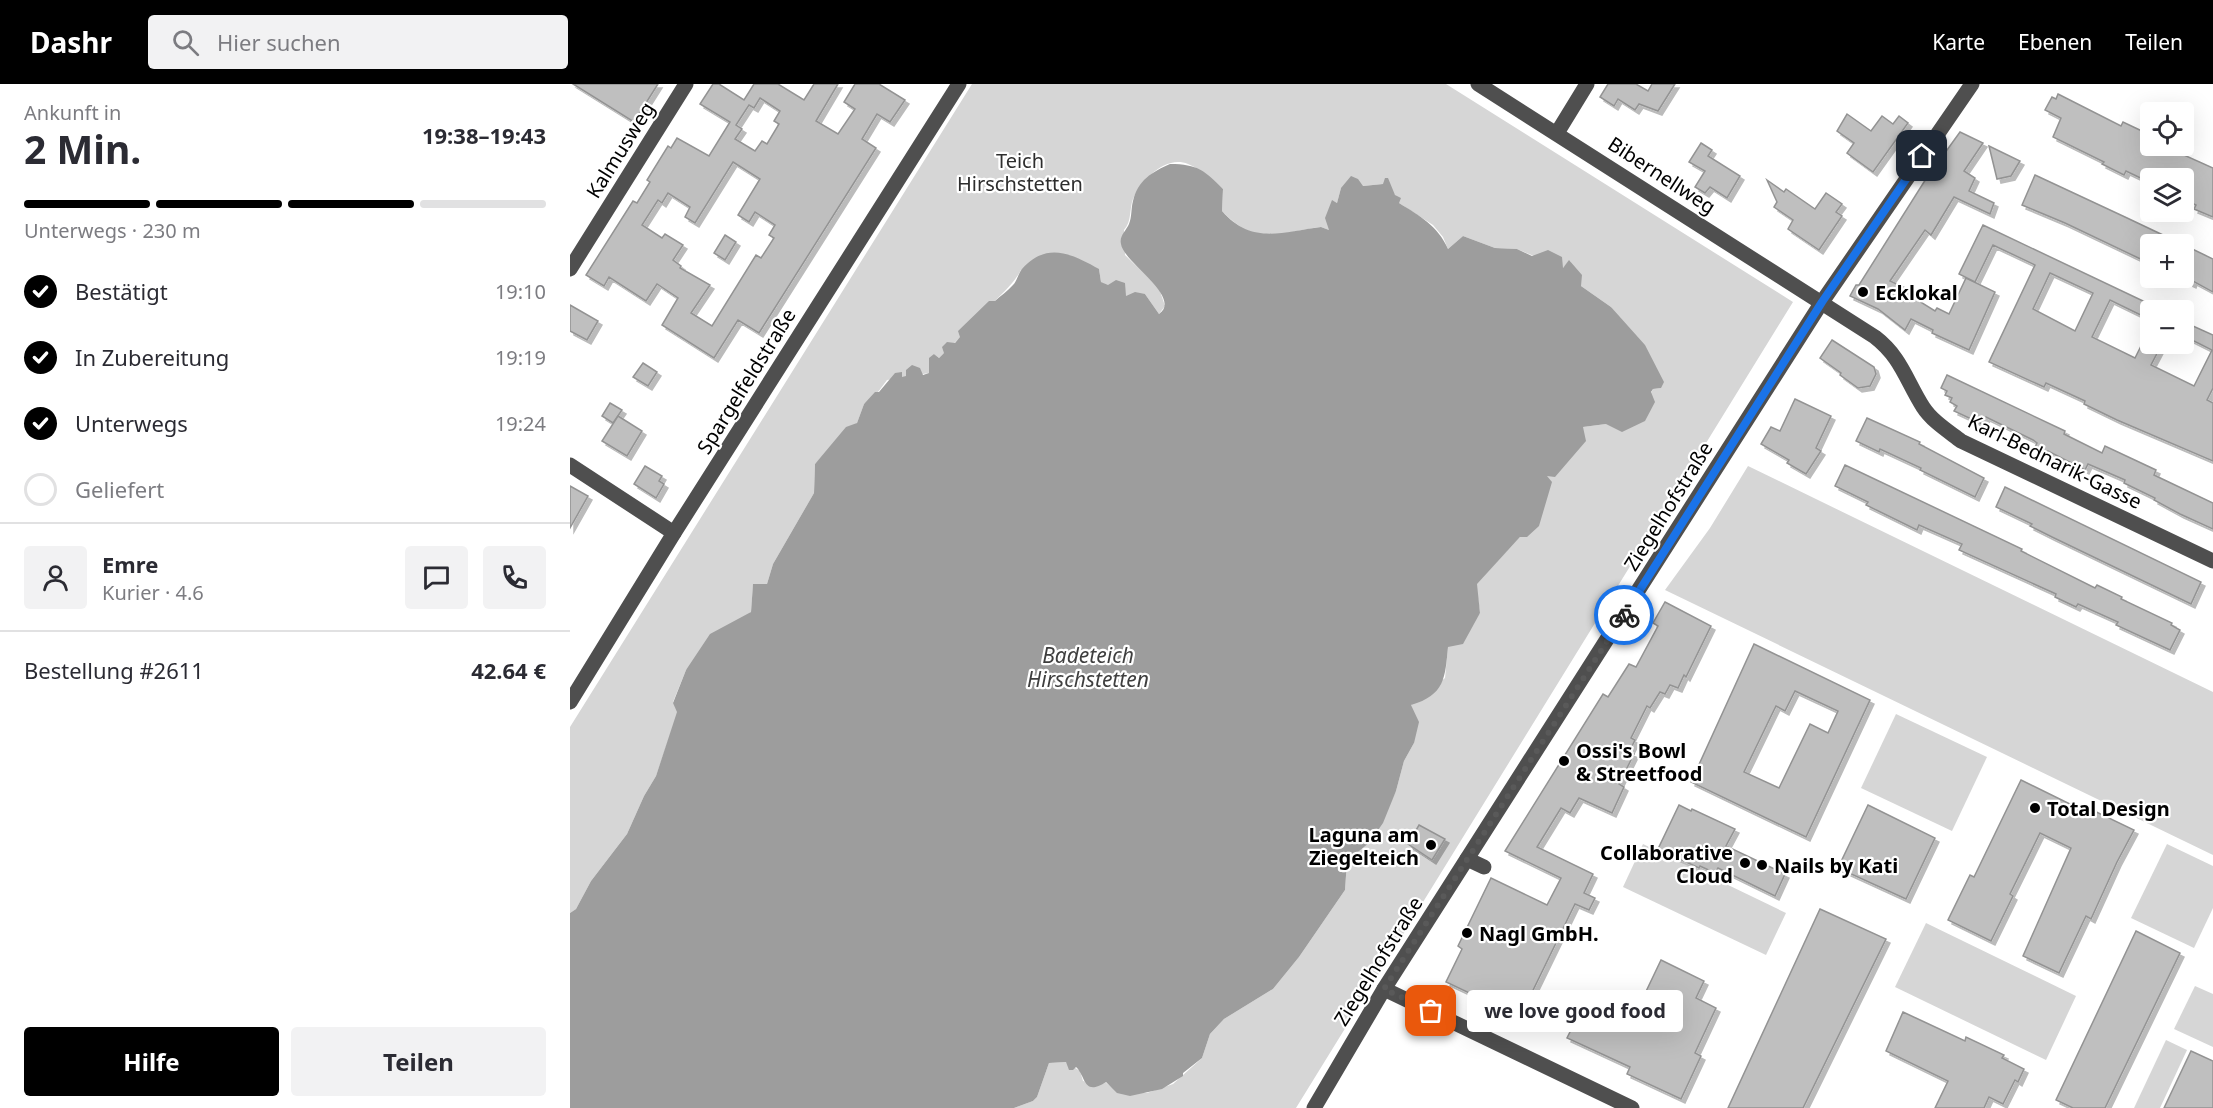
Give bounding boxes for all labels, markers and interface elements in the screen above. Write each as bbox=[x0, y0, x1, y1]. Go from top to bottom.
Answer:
search box bbox=[148, 15, 568, 69]
text: Dashr bbox=[30, 23, 112, 61]
icon: search bbox=[169, 26, 202, 59]
text: Hier suchen bbox=[217, 27, 341, 57]
text: Karte bbox=[1932, 28, 1985, 56]
text: Ebenen bbox=[2018, 28, 2092, 56]
text: Teilen bbox=[2125, 28, 2183, 56]
street label: Kalmusweg bbox=[580, 97, 660, 203]
text: Ankunft in bbox=[24, 99, 121, 126]
map controls bbox=[2140, 102, 2194, 354]
button: locate bbox=[2140, 102, 2194, 156]
text: 19:38–19:43 bbox=[422, 120, 546, 150]
text: 2 Min. bbox=[24, 122, 141, 175]
street label: Bibernellweg bbox=[1603, 130, 1721, 220]
pin bbox=[1896, 130, 1947, 181]
icon: home bbox=[1905, 139, 1938, 172]
park label: Teich Hirschstetten bbox=[957, 147, 1083, 197]
button: layers bbox=[2140, 168, 2194, 222]
text: Unterwegs · 230 m bbox=[24, 217, 201, 244]
button: + bbox=[2140, 234, 2194, 288]
icon: check bbox=[24, 275, 57, 308]
text: Bestätigt bbox=[75, 276, 168, 306]
text: 19:10 bbox=[495, 278, 546, 305]
place label: Ecklokal bbox=[1875, 279, 1958, 306]
marker: Ecklokal bbox=[1856, 285, 1870, 299]
button: − bbox=[2140, 300, 2194, 354]
street label: Spargelfeldstraße bbox=[690, 303, 802, 459]
icon: check bbox=[24, 341, 57, 374]
text: In Zubereitung bbox=[75, 342, 229, 372]
text: 19:19 bbox=[495, 344, 546, 371]
icon: check bbox=[24, 407, 57, 440]
street label: Karl-Bednarik-Gasse bbox=[1964, 407, 2146, 515]
text: Unterwegs bbox=[75, 408, 188, 438]
text: 19:24 bbox=[495, 410, 546, 437]
street label: Ziegelhofstraße bbox=[1617, 436, 1719, 576]
text: Geliefert bbox=[75, 474, 164, 504]
button: person bbox=[24, 546, 87, 609]
button: chat bbox=[405, 546, 468, 609]
button: phone bbox=[483, 546, 546, 609]
text: Emre bbox=[102, 549, 158, 579]
text: Kurier · 4.6 bbox=[102, 579, 204, 606]
courier bbox=[1594, 585, 1654, 645]
icon: bike bbox=[1608, 599, 1641, 632]
water label: Badeteich Hirschstetten bbox=[1027, 641, 1149, 693]
text: Bestellung #2611 bbox=[24, 655, 204, 685]
text: 42.64 € bbox=[471, 655, 546, 685]
place label: Ossi's Bowl & Streetfood bbox=[1576, 737, 1702, 787]
marker: Ossi's Bowl & Streetfood bbox=[1557, 754, 1571, 768]
place label: Total Design bbox=[2047, 795, 2170, 822]
marker: Total Design bbox=[2028, 801, 2042, 815]
place label: Laguna am Ziegelteich bbox=[1309, 821, 1419, 871]
marker: Laguna am Ziegelteich bbox=[1424, 838, 1438, 852]
place label: Collaborative Cloud bbox=[1600, 839, 1733, 889]
place label: Nails by Kati bbox=[1774, 852, 1898, 879]
marker: Collaborative Cloud bbox=[1738, 856, 1752, 870]
marker: Nails by Kati bbox=[1755, 858, 1769, 872]
street label: Ziegelhofstraße bbox=[1327, 891, 1429, 1031]
place label: Nagl GmbH. bbox=[1479, 920, 1599, 947]
marker: Nagl GmbH. bbox=[1460, 926, 1474, 940]
pin bbox=[1405, 985, 1456, 1036]
callout: we love good food bbox=[1467, 990, 1683, 1032]
icon: bag bbox=[1414, 994, 1447, 1027]
text: we love good food bbox=[1484, 997, 1666, 1024]
button: Hilfe bbox=[24, 1027, 279, 1096]
button: Teilen bbox=[291, 1027, 546, 1096]

